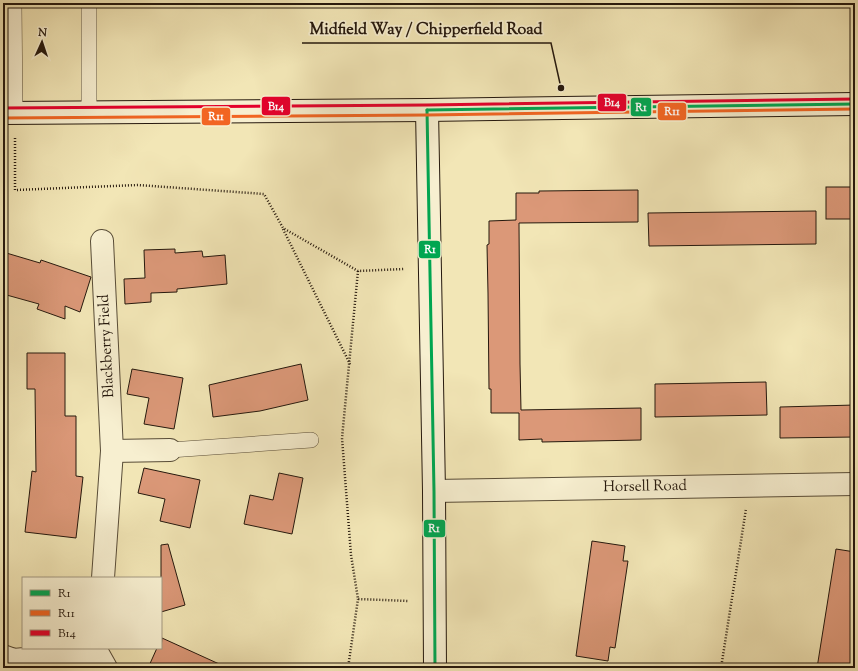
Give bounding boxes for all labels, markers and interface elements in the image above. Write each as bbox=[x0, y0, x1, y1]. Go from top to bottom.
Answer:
callout: Midfield Way / Chipperfield Road bbox=[302, 15, 551, 43]
text: Midfield Way / Chipperfield Road bbox=[309, 19, 543, 42]
north arrow bbox=[22, 22, 62, 62]
text: N bbox=[37, 25, 47, 41]
line badge: B14 bbox=[597, 93, 627, 112]
text: B14 bbox=[603, 95, 621, 111]
line badge: B14 bbox=[261, 96, 291, 116]
line badge: R1 bbox=[630, 97, 652, 117]
text: B14 bbox=[267, 99, 285, 115]
text: R1 bbox=[634, 100, 647, 116]
line badge: R11 bbox=[657, 102, 687, 121]
text: R11 bbox=[663, 104, 680, 120]
line badge: R11 bbox=[201, 107, 231, 126]
text: R11 bbox=[207, 109, 224, 125]
line badge: R1 bbox=[418, 240, 441, 259]
text: R1 bbox=[423, 242, 436, 258]
street label: Blackberry Field bbox=[94, 293, 120, 398]
street label: Horsell Road bbox=[603, 476, 688, 498]
line badge: R1 bbox=[423, 519, 446, 538]
text: R1 bbox=[427, 521, 440, 537]
legend bbox=[22, 577, 162, 649]
text: R1 bbox=[58, 585, 71, 603]
text: R11 bbox=[58, 605, 75, 623]
text: B14 bbox=[58, 625, 76, 643]

